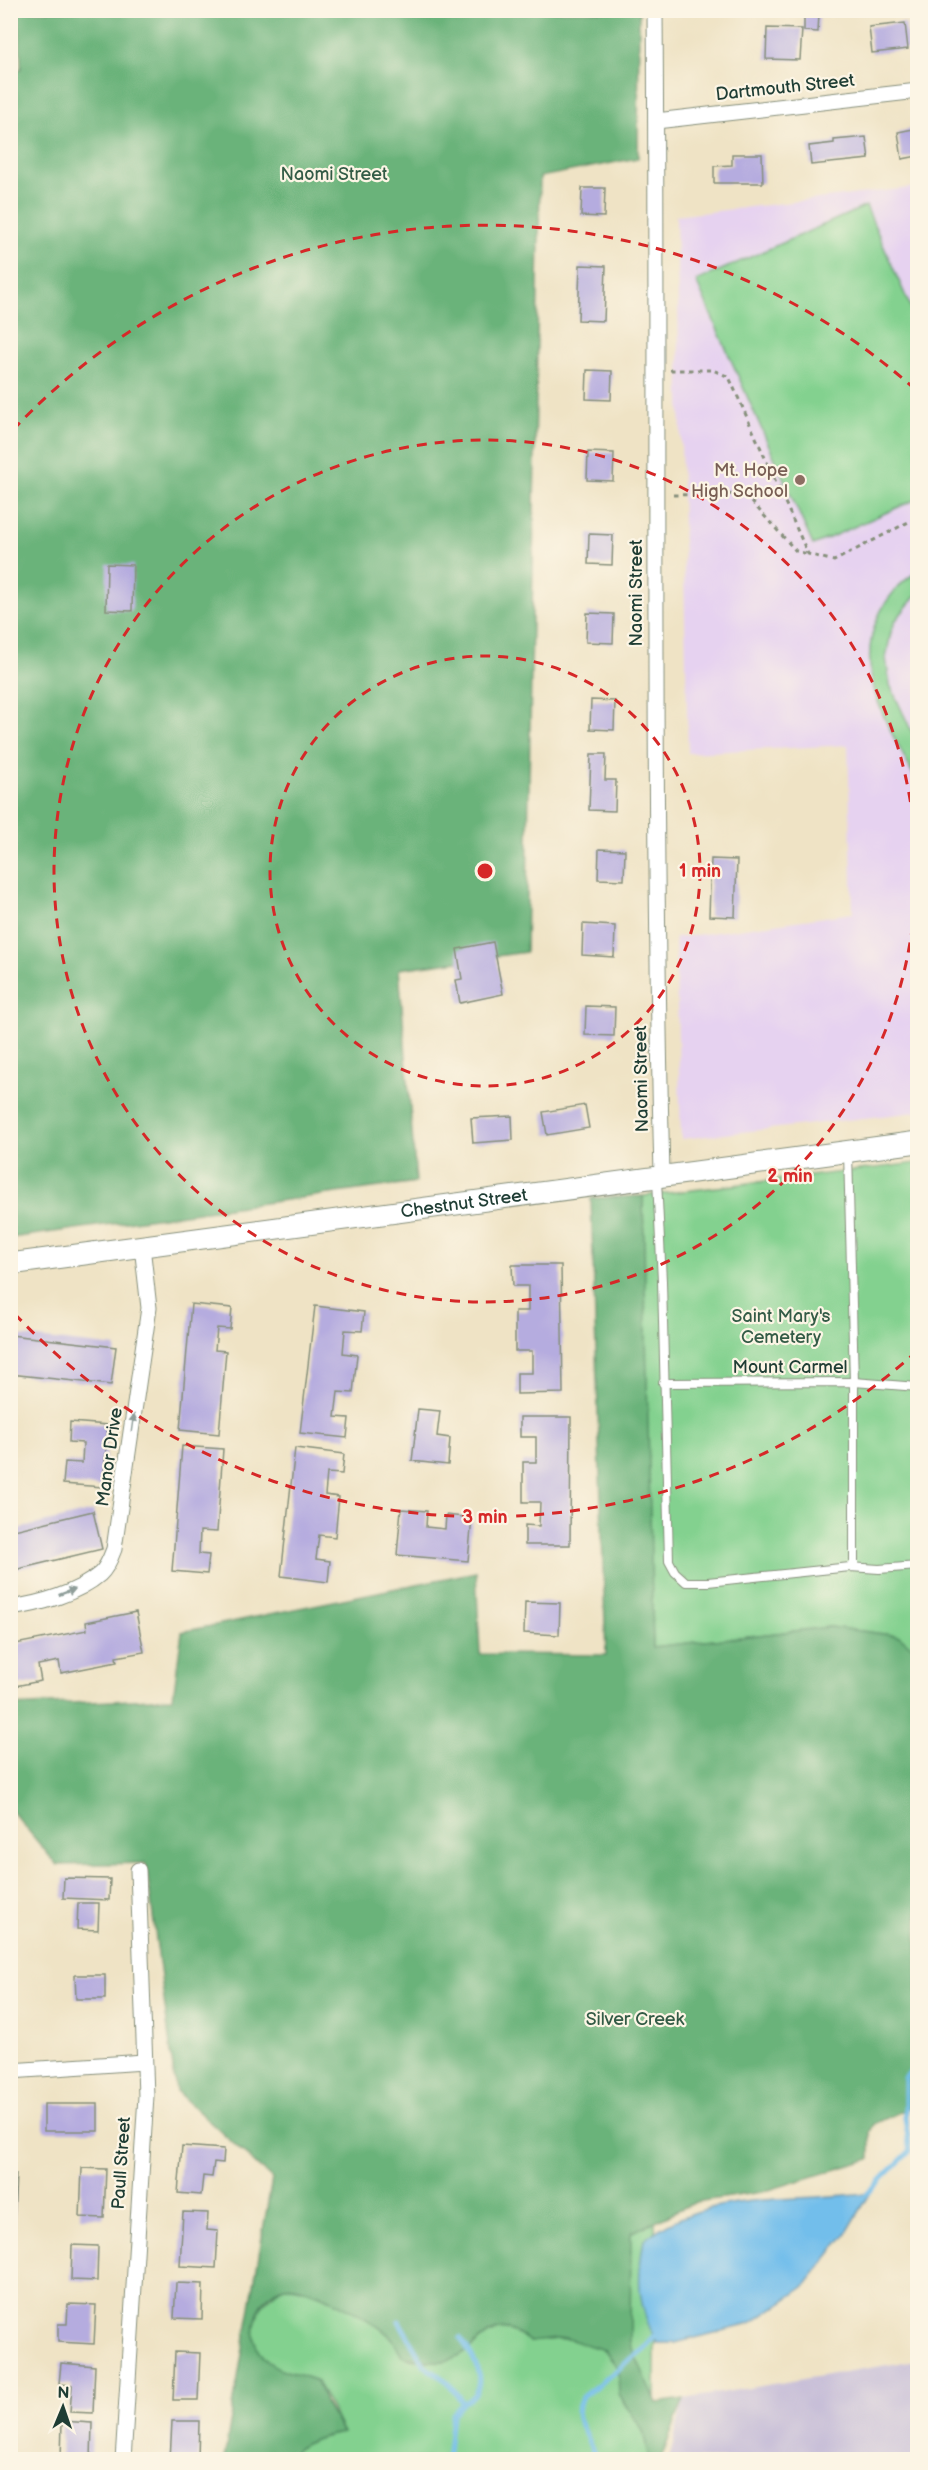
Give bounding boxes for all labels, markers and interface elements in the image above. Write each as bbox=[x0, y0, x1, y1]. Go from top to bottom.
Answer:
street label: Dartmouth Street bbox=[715, 70, 856, 105]
park label: Naomi Street bbox=[281, 164, 388, 185]
place label: Mt. Hope High School bbox=[691, 460, 788, 502]
marker: Mt. Hope High School bbox=[793, 473, 807, 487]
street label: Naomi Street bbox=[626, 539, 647, 646]
centre of rings bbox=[475, 861, 495, 881]
text: 1 min bbox=[679, 861, 721, 882]
street label: Naomi Street bbox=[630, 1025, 653, 1133]
text: 2 min bbox=[767, 1166, 813, 1187]
street label: Chestnut Street bbox=[399, 1185, 529, 1222]
park label: Saint Mary's Cemetery bbox=[732, 1306, 830, 1348]
street label: Mount Carmel bbox=[732, 1357, 848, 1378]
street label: Manor Drive bbox=[92, 1406, 127, 1508]
one-way arrow bbox=[128, 1413, 137, 1432]
text: 3 min bbox=[462, 1507, 508, 1528]
one-way arrow bbox=[58, 1586, 76, 1596]
park label: Silver Creek bbox=[586, 2009, 685, 2030]
street label: Paull Street bbox=[108, 2116, 135, 2210]
north arrow bbox=[33, 2377, 93, 2437]
text: N bbox=[57, 2384, 70, 2403]

